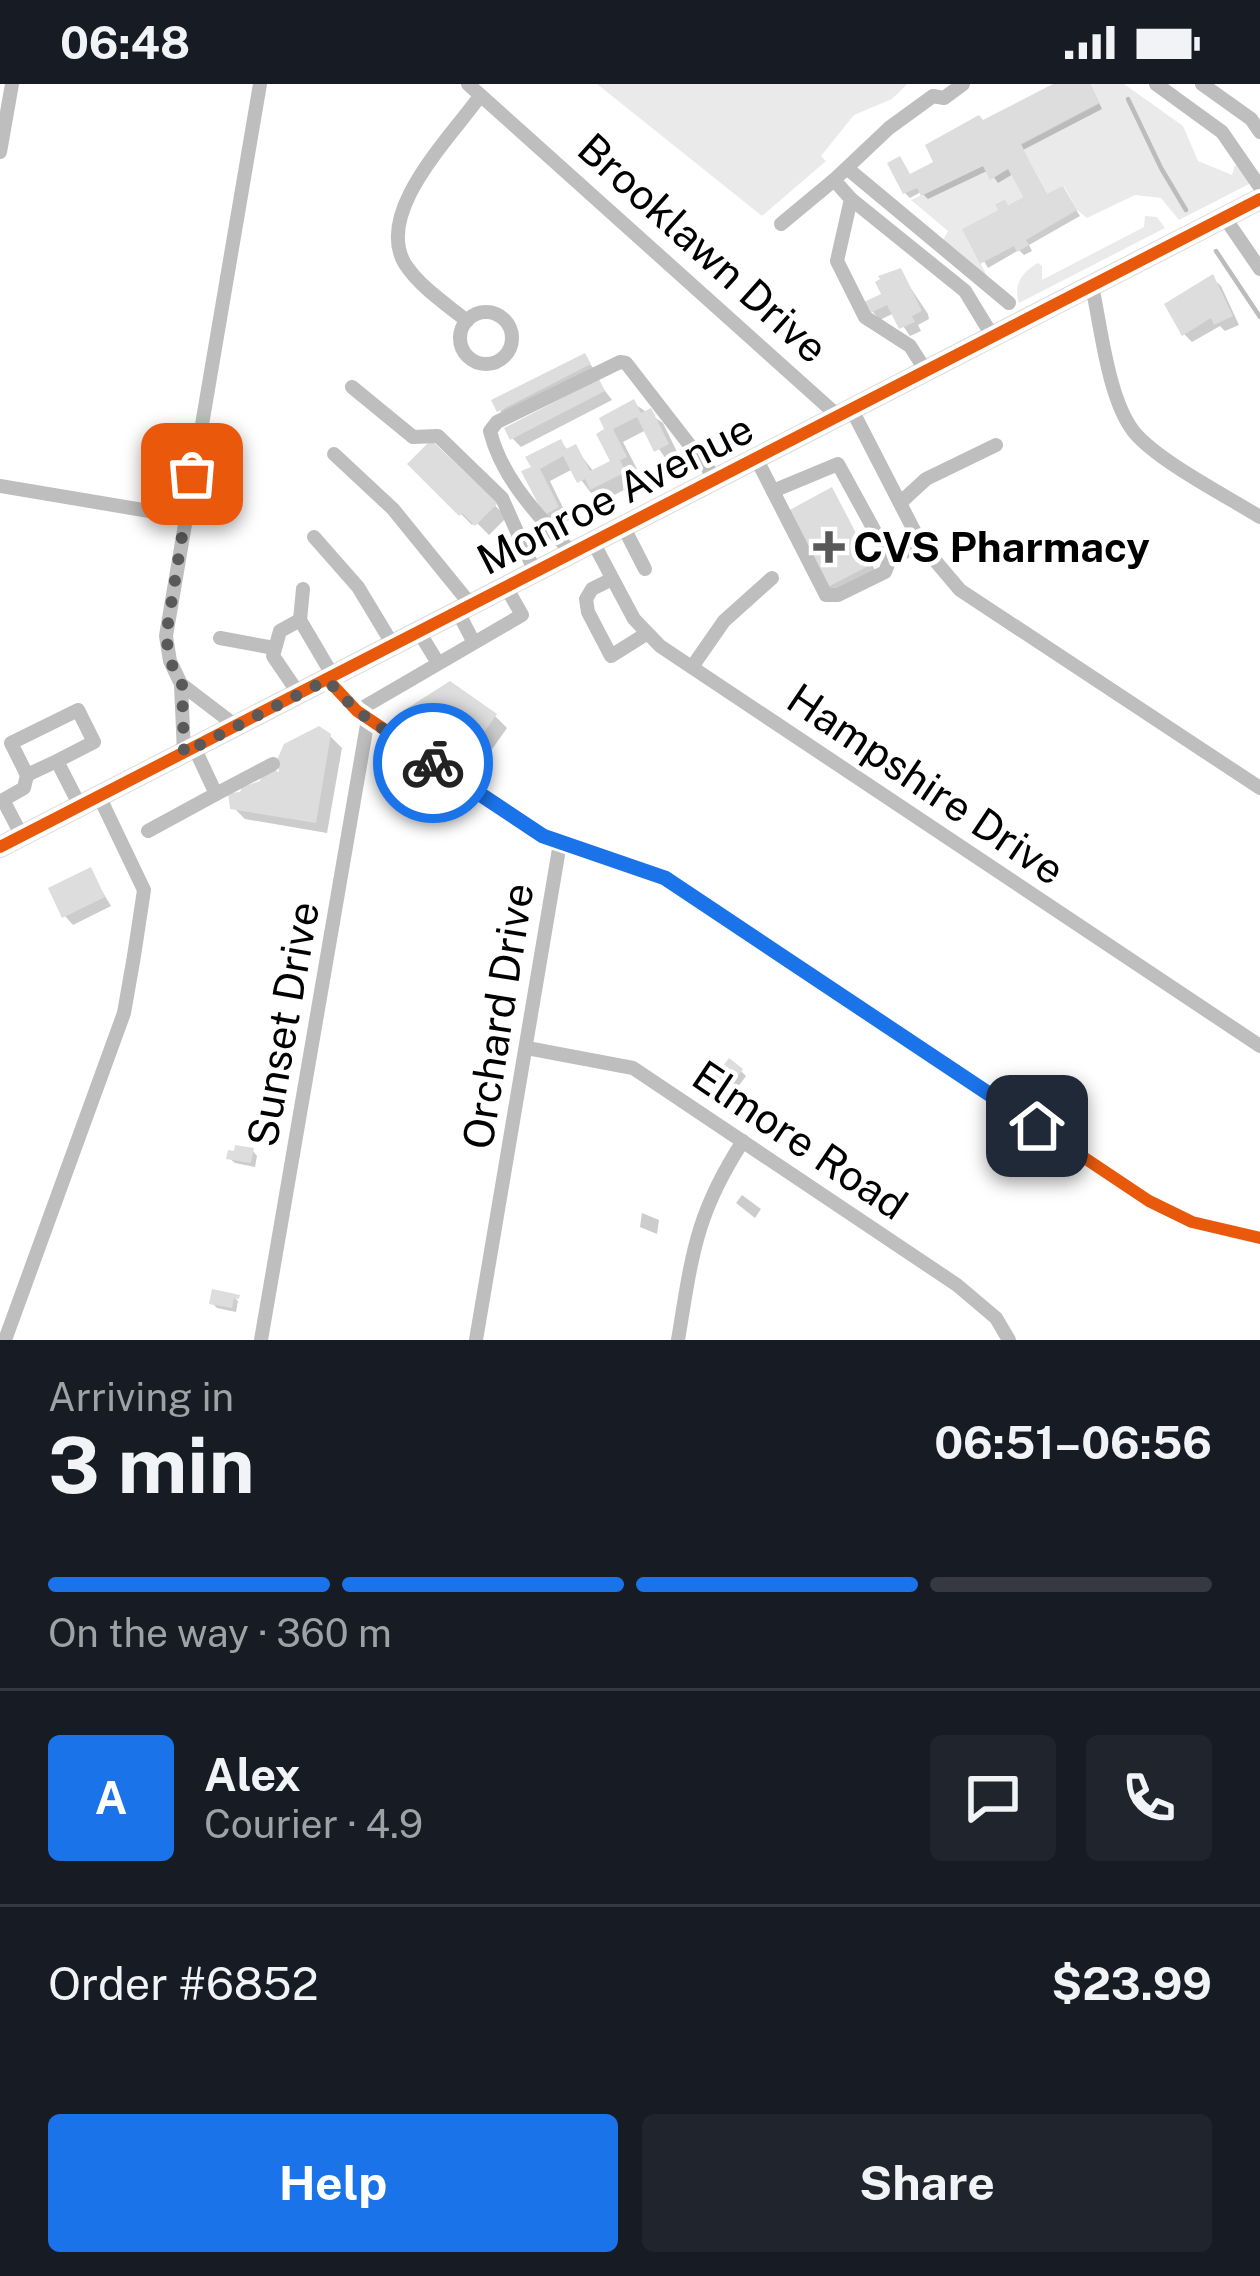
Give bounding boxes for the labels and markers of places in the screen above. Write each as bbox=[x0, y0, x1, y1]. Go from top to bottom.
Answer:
pin bbox=[141, 423, 243, 525]
place label: CVS Pharmacy bbox=[853, 522, 1150, 571]
marker: CVS Pharmacy bbox=[816, 534, 842, 560]
pin bbox=[986, 1075, 1088, 1177]

